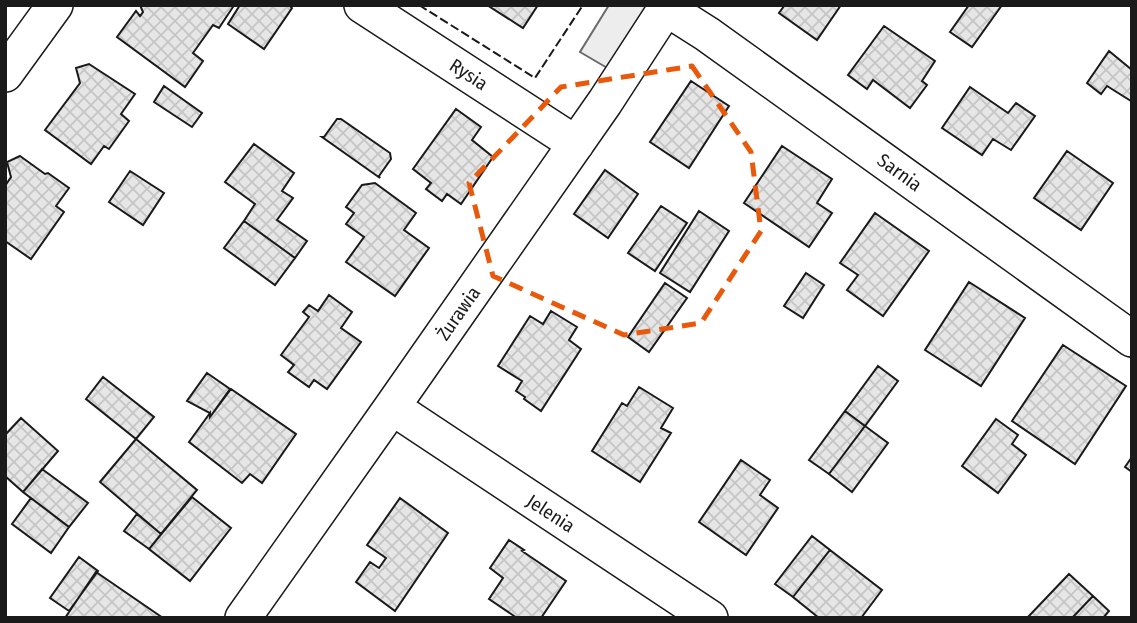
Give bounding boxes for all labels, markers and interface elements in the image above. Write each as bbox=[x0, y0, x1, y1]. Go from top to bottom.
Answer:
street label: Rysia bbox=[445, 54, 492, 95]
street label: Sarnia bbox=[873, 149, 926, 196]
street label: Żurawia bbox=[432, 282, 485, 345]
street label: Jelenia bbox=[522, 489, 579, 537]

